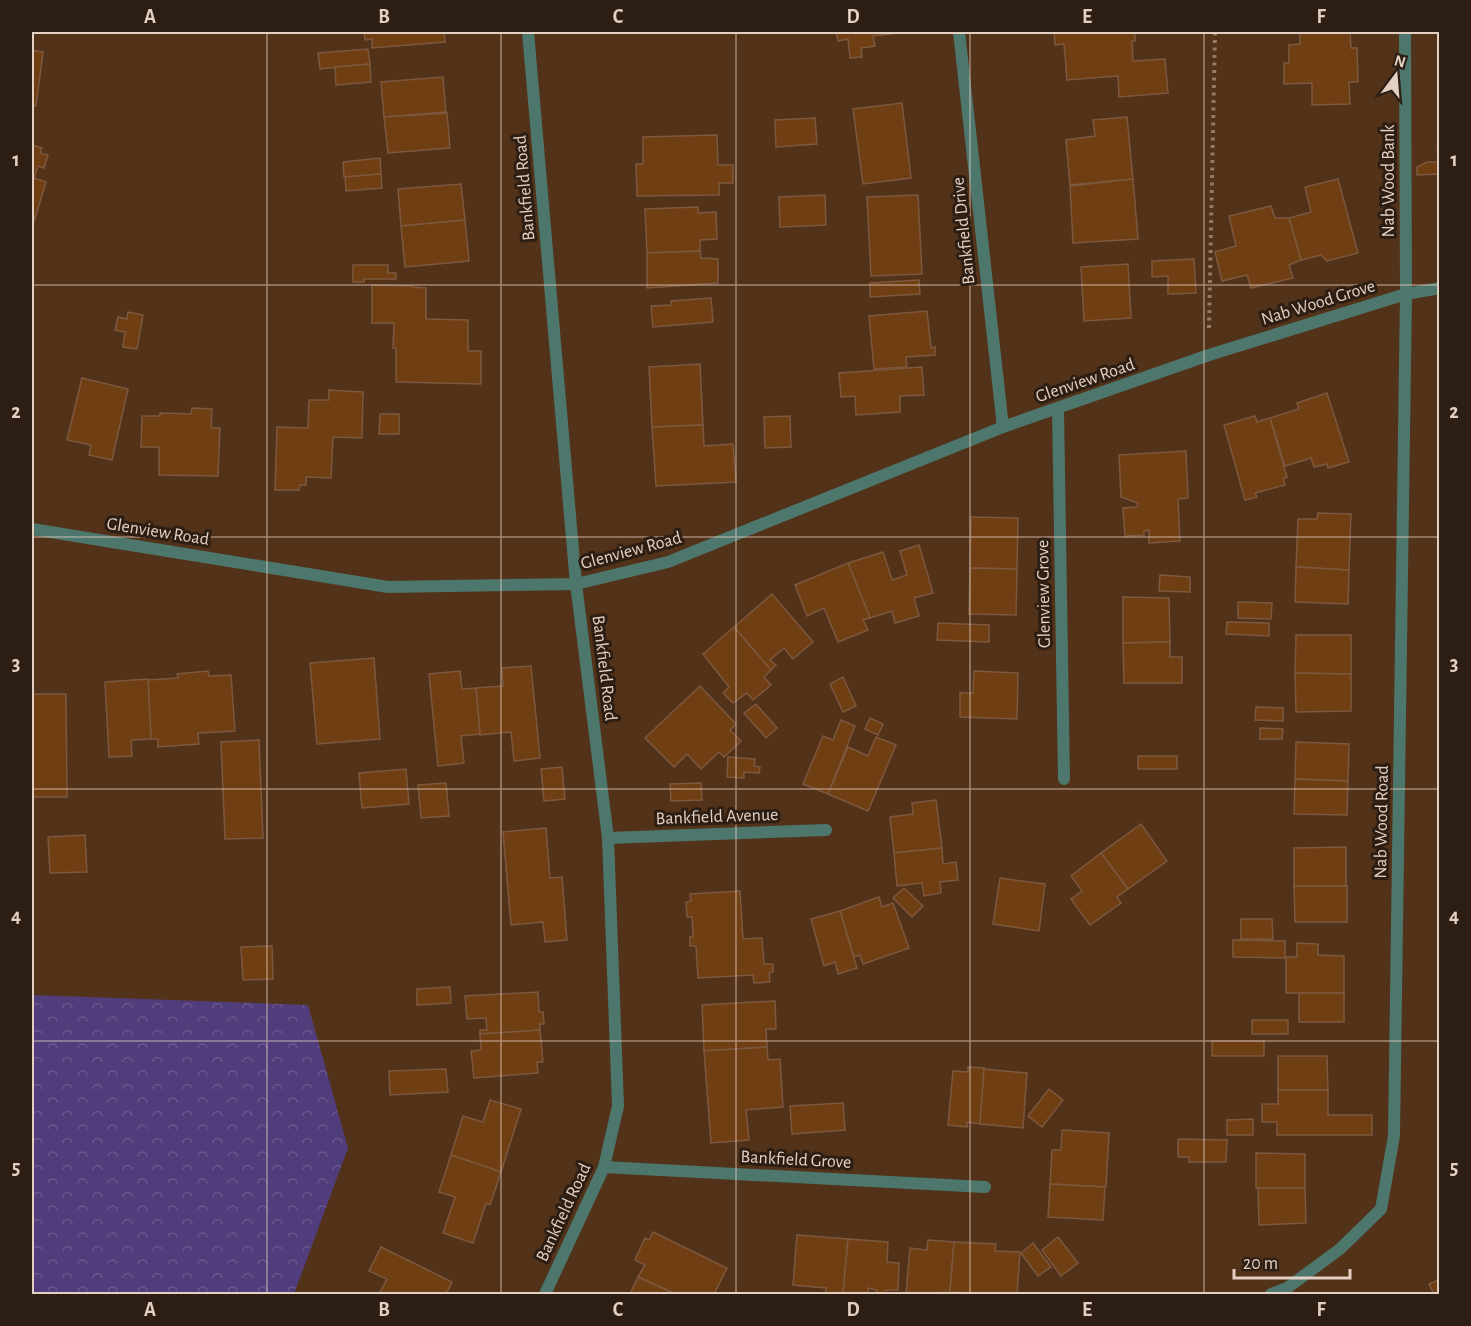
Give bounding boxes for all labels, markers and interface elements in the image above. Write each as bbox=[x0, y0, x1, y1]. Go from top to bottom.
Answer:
text: A bbox=[144, 7, 156, 27]
text: B bbox=[378, 7, 390, 27]
text: C bbox=[613, 7, 624, 27]
text: D bbox=[846, 7, 860, 27]
text: E bbox=[1082, 7, 1092, 27]
text: F bbox=[1316, 7, 1326, 27]
north arrow bbox=[1366, 45, 1426, 105]
text: N bbox=[1392, 52, 1407, 71]
street label: Nab Wood Bank bbox=[1380, 124, 1398, 238]
street label: Bankfield Road bbox=[511, 134, 539, 242]
text: 1 bbox=[12, 150, 20, 170]
text: 1 bbox=[1450, 150, 1458, 170]
street label: Bankfield Drive bbox=[949, 176, 979, 285]
street label: Nab Wood Grove bbox=[1259, 277, 1377, 329]
street label: Glenview Road bbox=[1033, 356, 1137, 406]
text: 2 bbox=[11, 402, 21, 422]
text: 2 bbox=[1449, 402, 1459, 422]
street label: Glenview Road bbox=[105, 515, 210, 549]
street label: Glenview Road bbox=[579, 529, 684, 573]
street label: Glenview Grove bbox=[1034, 540, 1054, 648]
street label: Bankfield Road bbox=[589, 614, 619, 722]
text: 3 bbox=[12, 654, 20, 674]
text: 3 bbox=[1450, 654, 1458, 674]
street label: Nab Wood Road bbox=[1372, 765, 1392, 879]
street label: Bankfield Avenue bbox=[655, 806, 779, 828]
text: 4 bbox=[11, 906, 21, 926]
text: 4 bbox=[1449, 906, 1459, 926]
street label: Bankfield Grove bbox=[740, 1148, 852, 1172]
text: 5 bbox=[12, 1158, 20, 1178]
text: 5 bbox=[1450, 1158, 1458, 1178]
street label: Bankfield Road bbox=[533, 1161, 594, 1264]
scale bar bbox=[1234, 1242, 1350, 1280]
text: 20 m bbox=[1243, 1255, 1278, 1273]
text: A bbox=[144, 1300, 156, 1320]
text: B bbox=[378, 1300, 390, 1320]
text: C bbox=[613, 1300, 624, 1320]
text: D bbox=[846, 1300, 860, 1320]
text: E bbox=[1082, 1300, 1092, 1320]
text: F bbox=[1316, 1300, 1326, 1320]

